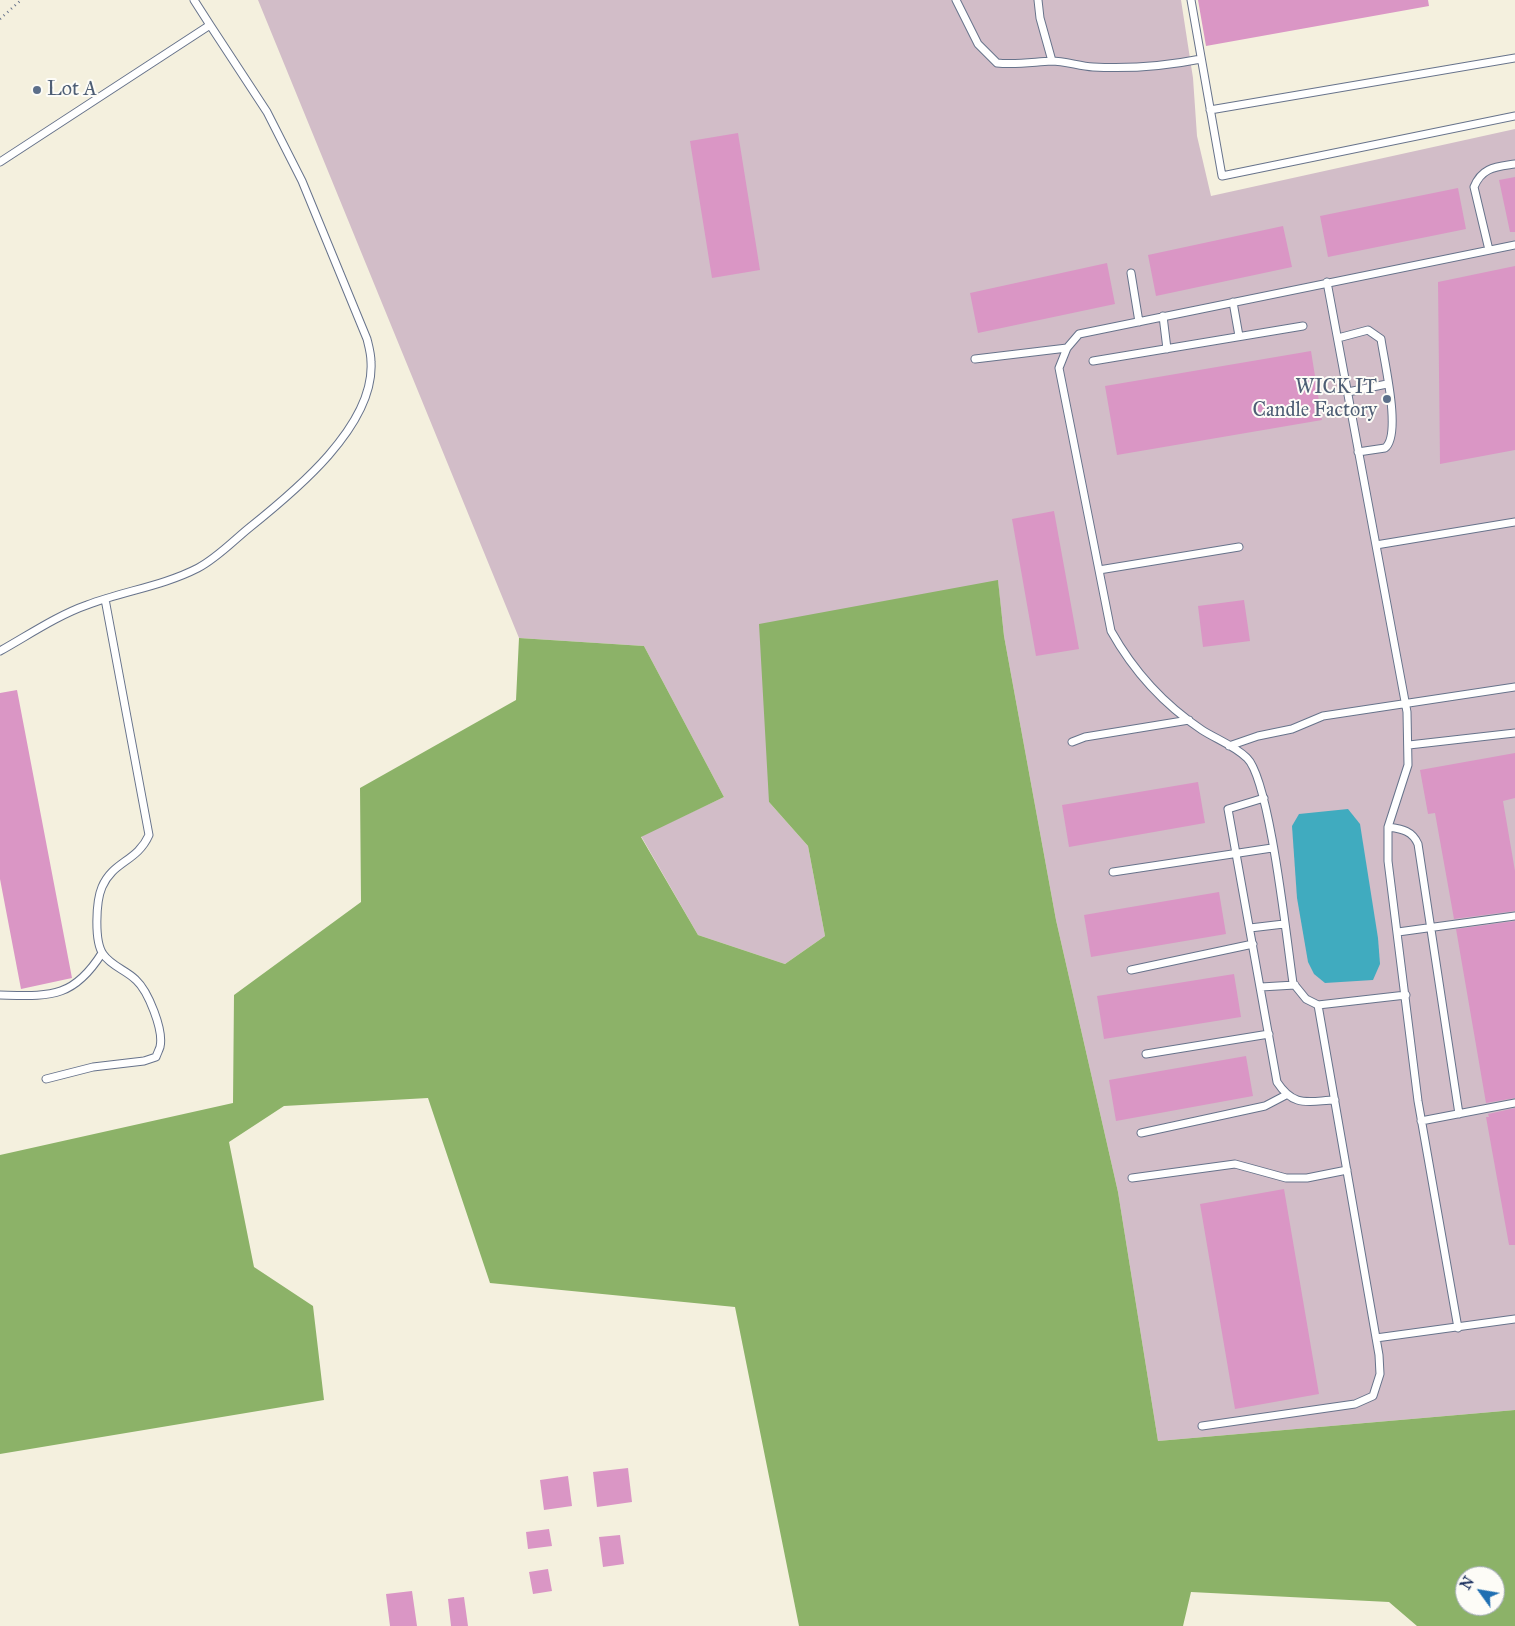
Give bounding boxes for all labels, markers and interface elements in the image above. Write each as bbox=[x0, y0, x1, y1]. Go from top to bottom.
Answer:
place label: Lot A bbox=[47, 78, 97, 102]
marker: Lot A bbox=[31, 84, 43, 96]
place label: WICK IT Candle Factory bbox=[1252, 376, 1377, 423]
marker: WICK IT Candle Factory bbox=[1381, 393, 1393, 405]
north arrow bbox=[1455, 1566, 1505, 1616]
text: N bbox=[1457, 1574, 1478, 1593]

